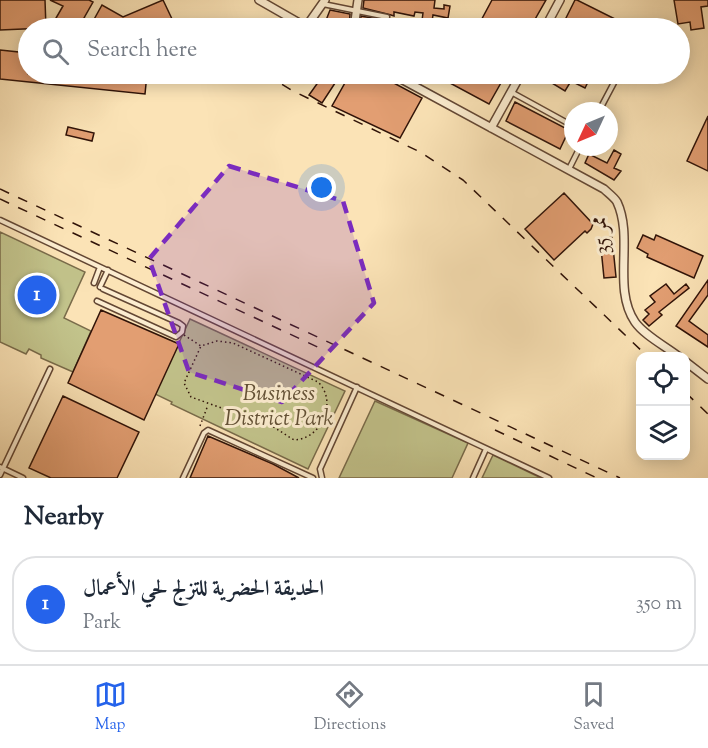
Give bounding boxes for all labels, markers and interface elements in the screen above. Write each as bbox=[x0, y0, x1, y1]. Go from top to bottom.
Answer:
search box bbox=[18, 18, 690, 84]
icon: search bbox=[39, 35, 72, 68]
text: Search here bbox=[87, 35, 197, 67]
north arrow bbox=[564, 102, 618, 156]
your location bbox=[307, 173, 336, 202]
street label: ممر 35 bbox=[584, 214, 620, 256]
pin: 1 bbox=[18, 272, 57, 318]
map controls bbox=[636, 352, 690, 460]
button: locate bbox=[636, 352, 690, 406]
park label: Business District Park bbox=[224, 379, 334, 436]
button: layers bbox=[636, 406, 690, 460]
text: Nearby bbox=[24, 499, 104, 536]
text: الحديقة الحضرية للتزلج لحي الأعمال bbox=[83, 574, 324, 606]
text: 1 bbox=[42, 590, 49, 619]
text: 350 m bbox=[636, 590, 682, 619]
text: Park bbox=[83, 609, 121, 638]
tab: Map bbox=[94, 678, 127, 737]
tab: Directions bbox=[314, 678, 386, 737]
tab: Saved bbox=[573, 678, 614, 737]

